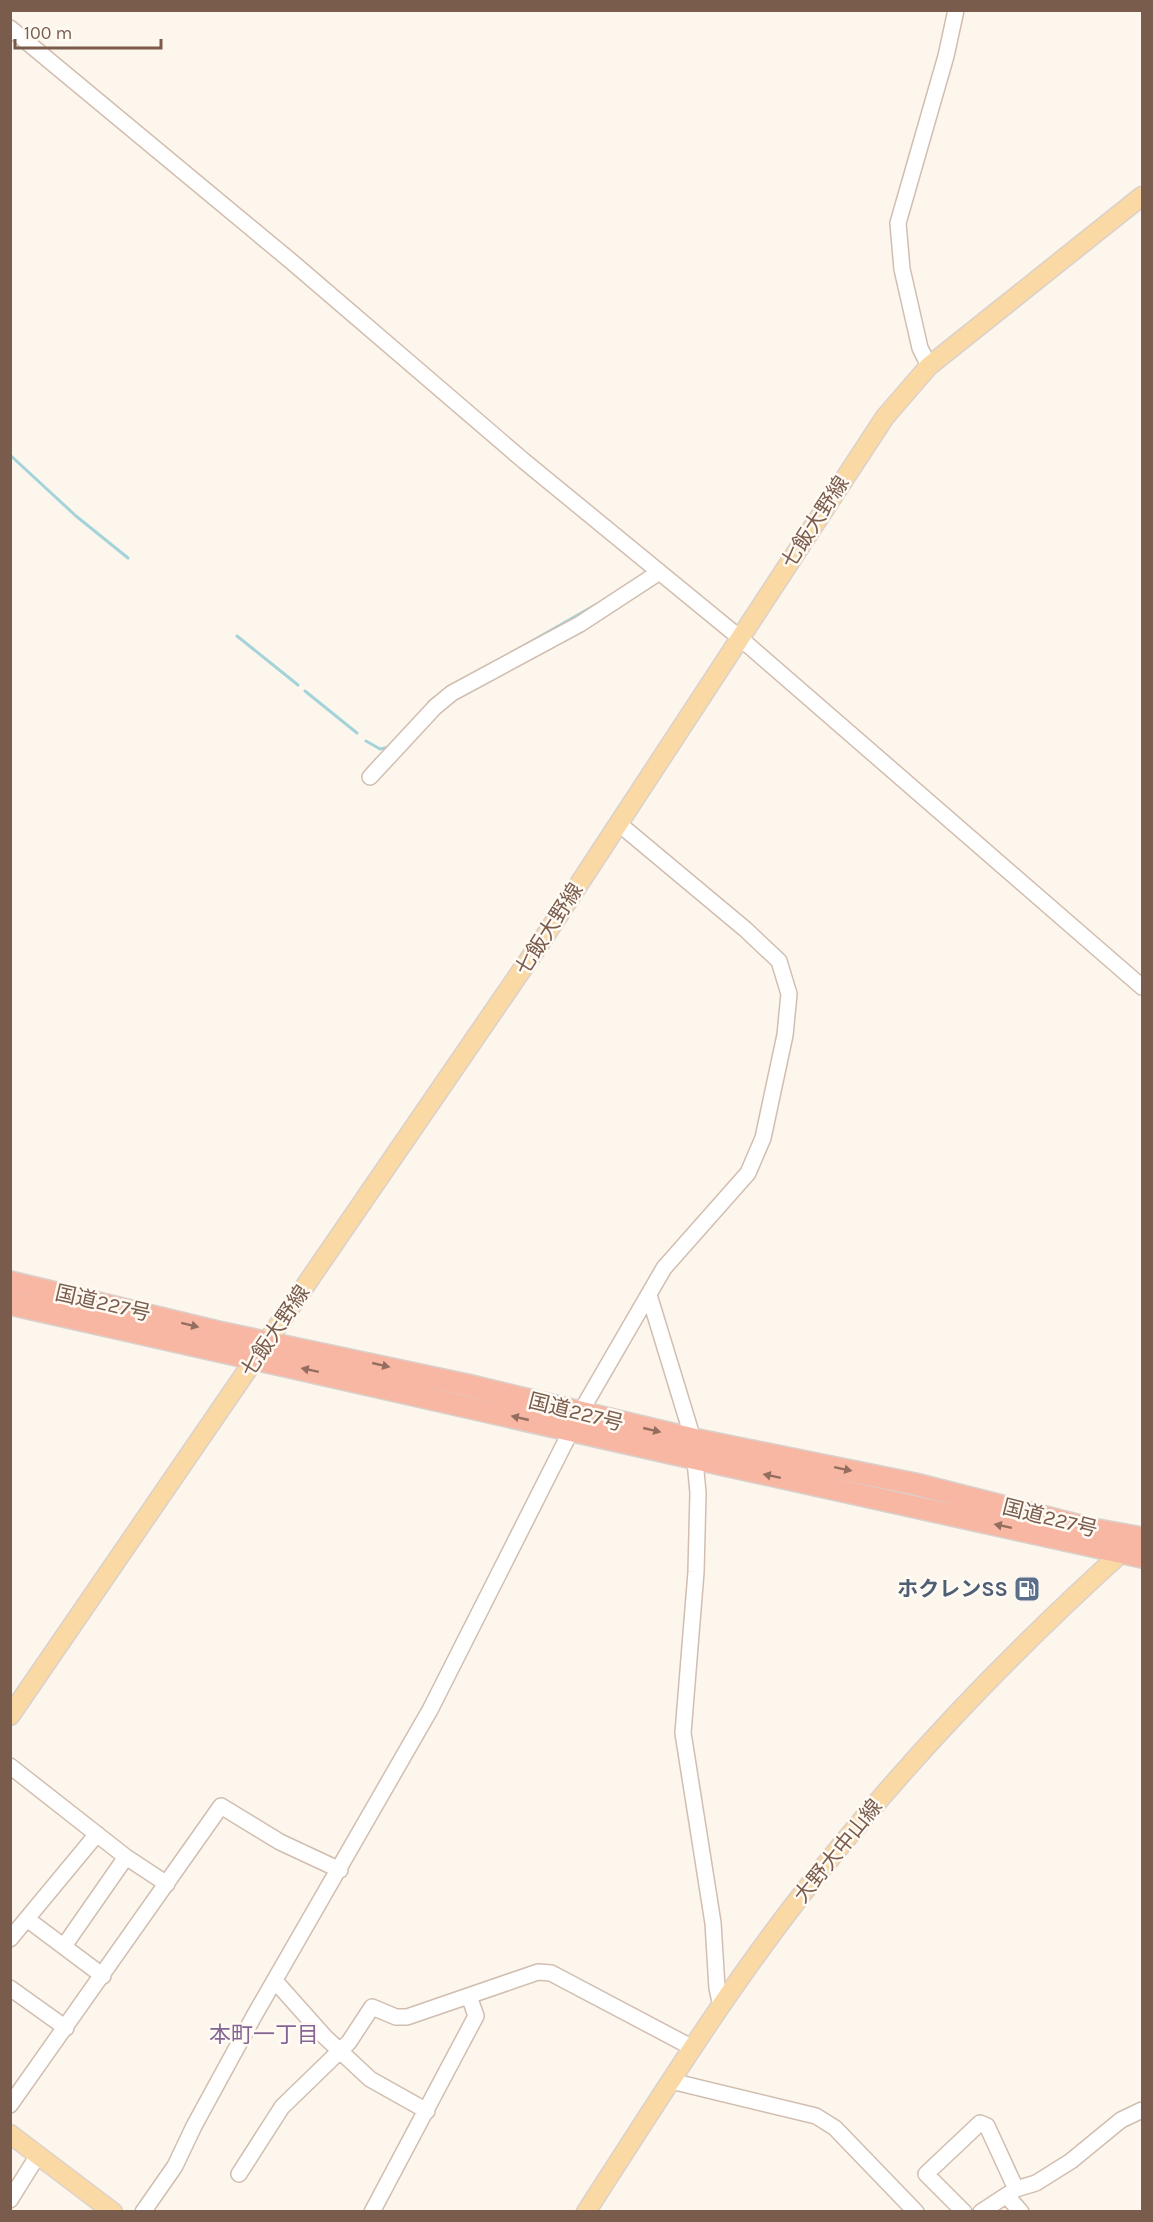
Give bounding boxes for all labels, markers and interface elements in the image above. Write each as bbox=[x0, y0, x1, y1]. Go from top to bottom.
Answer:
scale bar bbox=[15, 12, 160, 50]
text: 100 m bbox=[24, 22, 72, 44]
street label: 七飯大野線 bbox=[776, 471, 854, 573]
street label: 七飯大野線 bbox=[510, 878, 588, 980]
street label: 国道227号 bbox=[53, 1280, 153, 1326]
street label: 七飯大野線 bbox=[236, 1281, 314, 1381]
one-way arrow bbox=[181, 1320, 199, 1330]
one-way arrow bbox=[371, 1361, 390, 1371]
one-way arrow bbox=[301, 1364, 319, 1374]
street label: 国道227号 bbox=[526, 1389, 626, 1435]
one-way arrow bbox=[511, 1413, 530, 1422]
one-way arrow bbox=[643, 1425, 661, 1435]
one-way arrow bbox=[834, 1465, 853, 1474]
one-way arrow bbox=[762, 1471, 781, 1480]
street label: 国道227号 bbox=[1000, 1495, 1100, 1541]
one-way arrow bbox=[994, 1521, 1012, 1531]
fuel station icon: ホクレンSS bbox=[1012, 1574, 1042, 1604]
place label: ホクレンSS bbox=[897, 1577, 1008, 1601]
street label: 大野大中山線 bbox=[789, 1794, 887, 1908]
district label: 本町一丁目 bbox=[209, 2022, 319, 2048]

